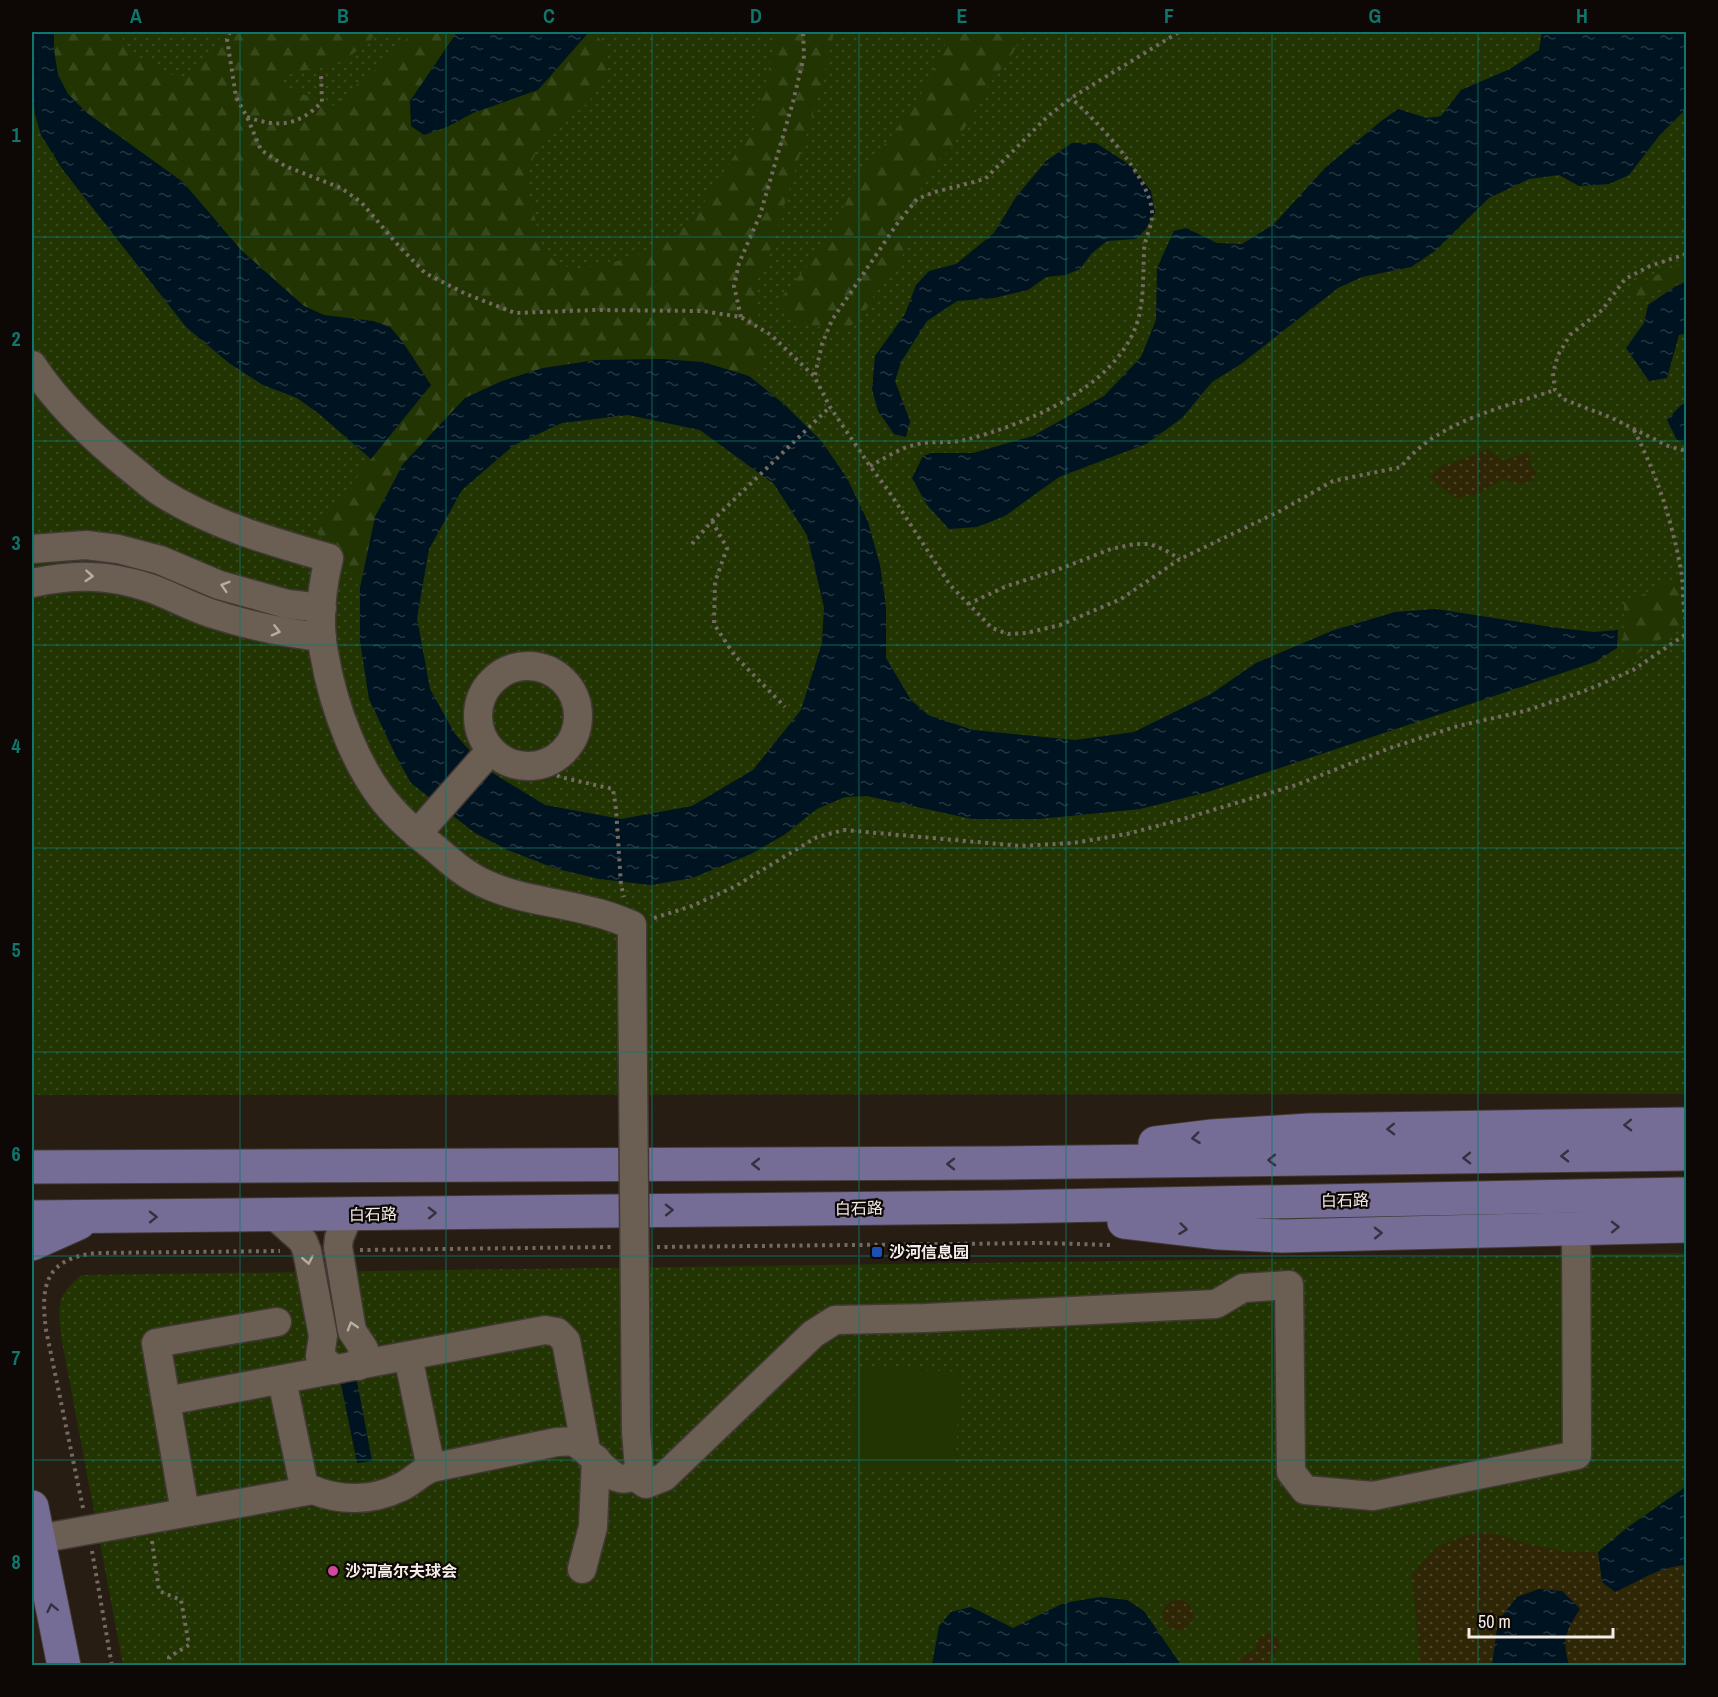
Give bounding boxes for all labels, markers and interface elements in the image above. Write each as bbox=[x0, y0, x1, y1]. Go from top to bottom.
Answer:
text: A bbox=[130, 2, 142, 29]
text: B bbox=[337, 2, 349, 29]
text: C bbox=[543, 2, 555, 29]
text: D bbox=[750, 2, 762, 29]
text: E bbox=[957, 2, 968, 29]
text: F bbox=[1164, 2, 1174, 29]
text: G bbox=[1369, 2, 1381, 29]
text: H bbox=[1576, 2, 1588, 29]
text: 1 bbox=[11, 121, 21, 148]
text: 2 bbox=[11, 325, 21, 352]
text: 3 bbox=[11, 529, 21, 556]
one-way arrow bbox=[85, 570, 94, 583]
one-way arrow bbox=[220, 581, 231, 593]
one-way arrow bbox=[270, 624, 280, 637]
text: 4 bbox=[11, 732, 21, 759]
text: 5 bbox=[11, 936, 21, 963]
one-way arrow bbox=[1624, 1119, 1633, 1131]
one-way arrow bbox=[1387, 1123, 1396, 1135]
one-way arrow bbox=[1192, 1131, 1201, 1144]
text: 6 bbox=[11, 1140, 21, 1167]
one-way arrow bbox=[1561, 1150, 1570, 1162]
one-way arrow bbox=[1463, 1151, 1472, 1164]
one-way arrow bbox=[1268, 1154, 1277, 1166]
one-way arrow bbox=[752, 1158, 761, 1170]
one-way arrow bbox=[947, 1158, 956, 1170]
street label: 白石路 bbox=[1321, 1189, 1369, 1211]
street label: 白石路 bbox=[835, 1197, 883, 1219]
street label: 白石路 bbox=[349, 1203, 397, 1225]
one-way arrow bbox=[664, 1204, 673, 1217]
one-way arrow bbox=[427, 1207, 436, 1219]
one-way arrow bbox=[148, 1210, 157, 1223]
one-way arrow bbox=[1610, 1221, 1619, 1233]
one-way arrow bbox=[1179, 1222, 1188, 1234]
one-way arrow bbox=[1373, 1227, 1382, 1239]
place label: 沙河信息园 bbox=[889, 1241, 969, 1263]
marker: 沙河信息园 bbox=[870, 1245, 884, 1259]
one-way arrow bbox=[301, 1255, 314, 1265]
one-way arrow bbox=[347, 1321, 359, 1332]
text: 7 bbox=[11, 1344, 21, 1371]
text: 8 bbox=[11, 1548, 21, 1575]
place label: 沙河高尔夫球会 bbox=[345, 1560, 457, 1582]
marker: 沙河高尔夫球会 bbox=[326, 1564, 340, 1578]
scale bar bbox=[1469, 1601, 1613, 1639]
one-way arrow bbox=[47, 1603, 60, 1613]
text: 50 m bbox=[1478, 1609, 1511, 1634]

